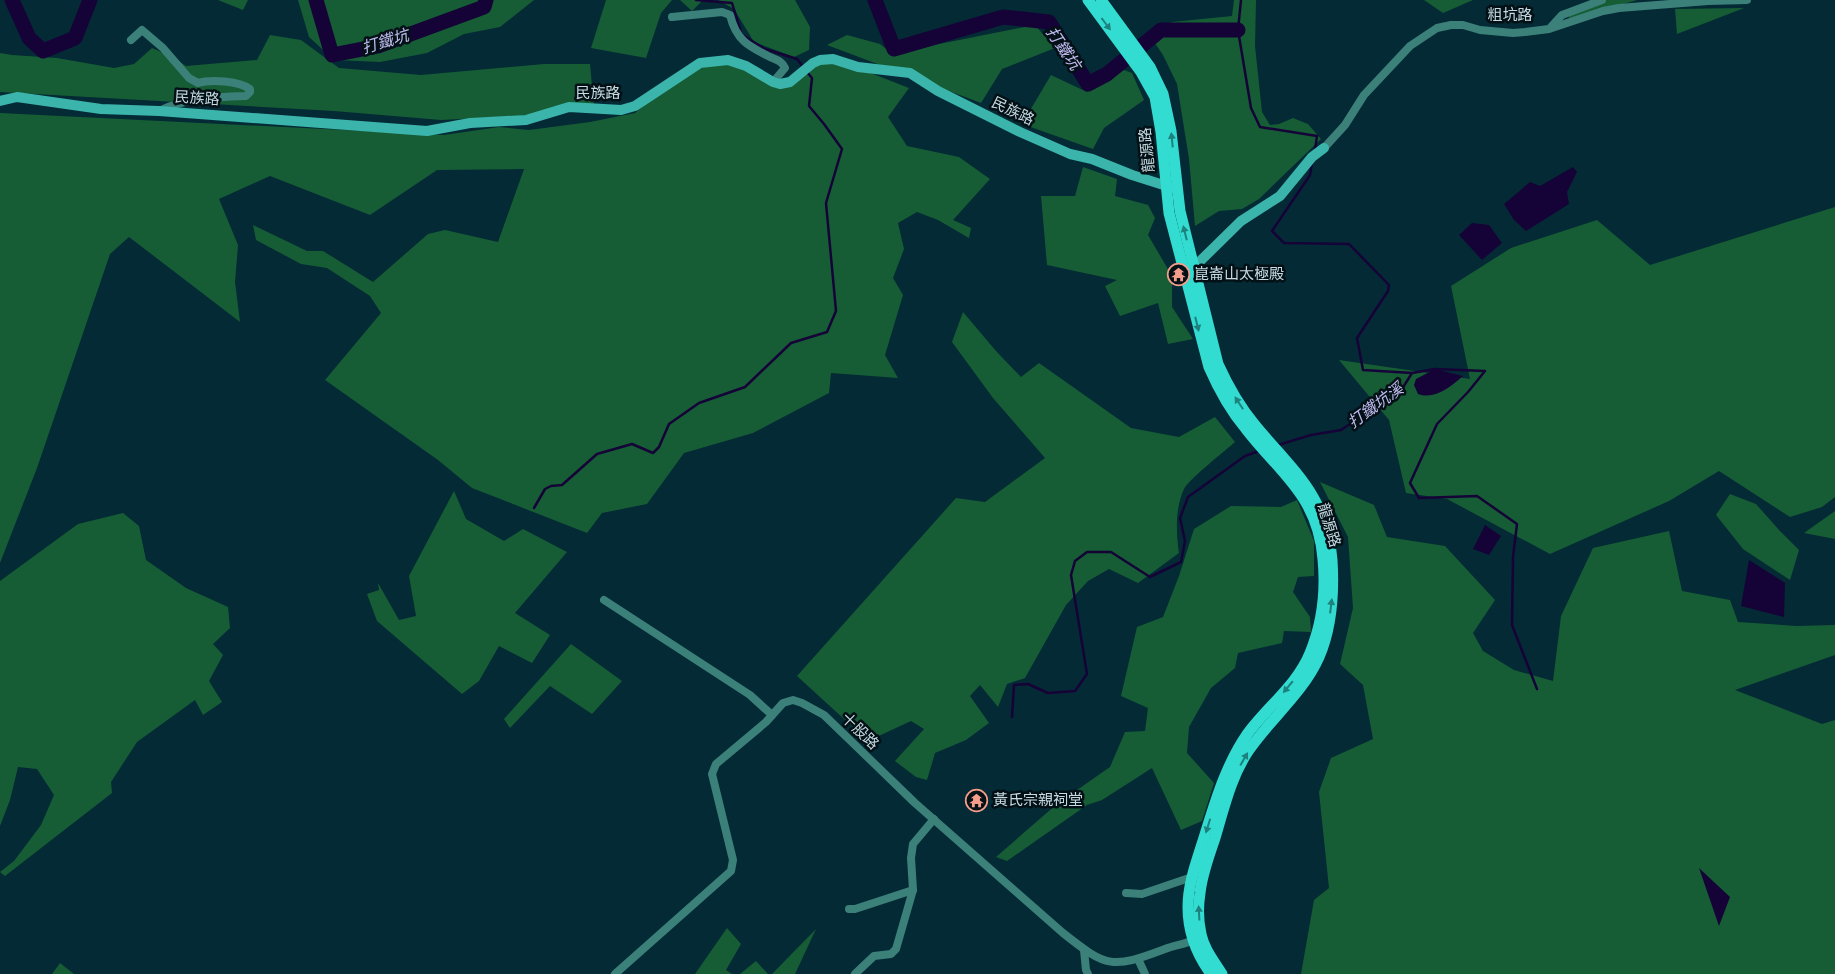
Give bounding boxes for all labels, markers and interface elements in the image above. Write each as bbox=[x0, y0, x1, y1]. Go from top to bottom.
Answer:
street label: 粗坑路 bbox=[1487, 5, 1533, 24]
one-way arrow bbox=[1101, 17, 1112, 30]
water label: 打鐵坑 bbox=[1042, 23, 1086, 75]
water label: 打鐵坑 bbox=[359, 25, 413, 58]
street label: 民族路 bbox=[575, 83, 621, 102]
street label: 民族路 bbox=[174, 86, 220, 109]
street label: 民族路 bbox=[989, 92, 1038, 129]
street label: 龍源路 bbox=[1135, 127, 1158, 173]
one-way arrow bbox=[1167, 132, 1175, 148]
one-way arrow bbox=[1181, 225, 1189, 240]
temple icon: 崑崙山太極殿 bbox=[1166, 262, 1190, 286]
place label: 崑崙山太極殿 bbox=[1194, 264, 1284, 283]
one-way arrow bbox=[1193, 316, 1201, 331]
water label: 打鐵坑溪 bbox=[1344, 378, 1408, 432]
one-way arrow bbox=[1234, 397, 1244, 410]
street label: 龍源路 bbox=[1314, 501, 1345, 549]
one-way arrow bbox=[1327, 597, 1335, 613]
one-way arrow bbox=[1282, 681, 1294, 693]
street label: 十股路 bbox=[838, 708, 883, 753]
one-way arrow bbox=[1239, 752, 1248, 765]
temple icon: 黃氏宗親祠堂 bbox=[965, 788, 989, 812]
place label: 黃氏宗親祠堂 bbox=[993, 790, 1083, 809]
one-way arrow bbox=[1203, 819, 1211, 834]
one-way arrow bbox=[1194, 905, 1202, 921]

